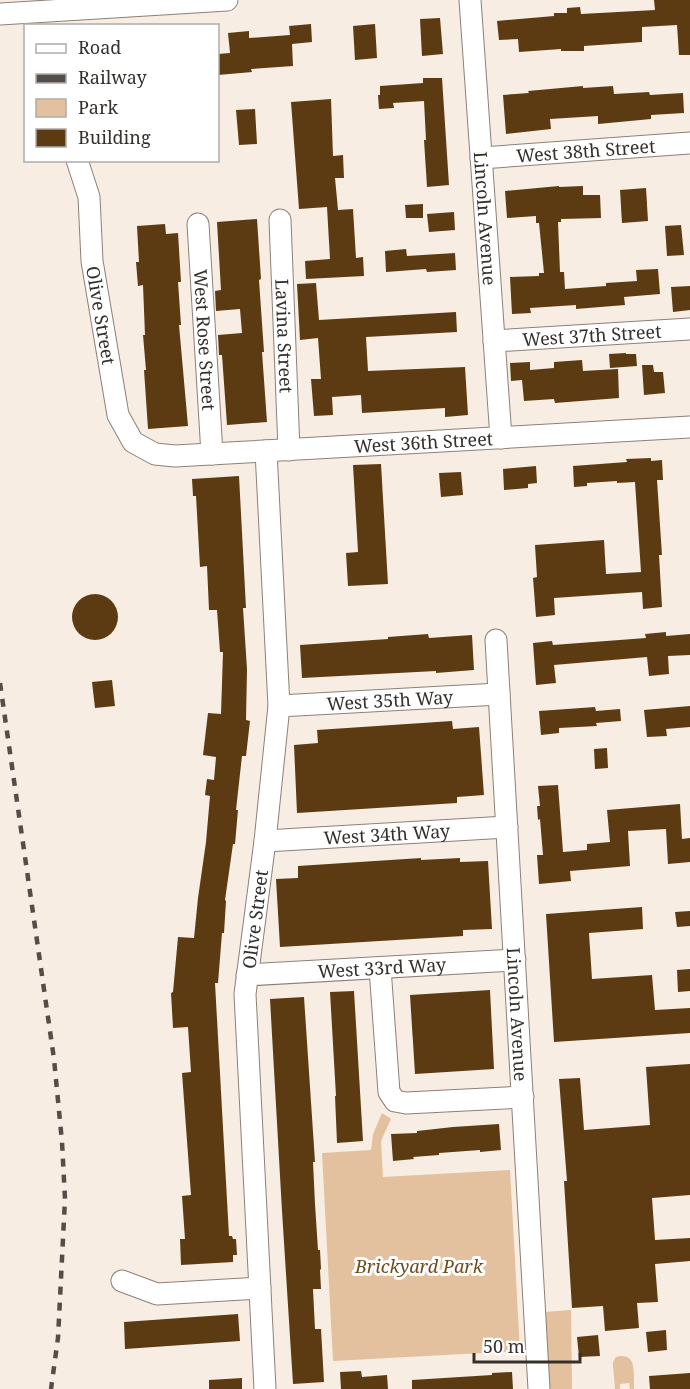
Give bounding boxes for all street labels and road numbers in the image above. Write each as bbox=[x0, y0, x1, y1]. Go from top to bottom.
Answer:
street label: West 38th Street bbox=[515, 134, 656, 167]
street label: Lincoln Avenue bbox=[469, 151, 502, 286]
street label: Olive Street bbox=[81, 264, 121, 366]
street label: West Rose Street bbox=[189, 268, 221, 411]
street label: Lavina Street bbox=[270, 278, 299, 393]
street label: West 37th Street bbox=[522, 319, 662, 351]
street label: West 36th Street bbox=[353, 426, 494, 458]
street label: West 35th Way bbox=[326, 684, 455, 715]
street label: West 34th Way bbox=[323, 818, 452, 850]
street label: Olive Street bbox=[236, 868, 273, 970]
street label: Lincoln Avenue bbox=[502, 947, 533, 1082]
street label: West 33rd Way bbox=[317, 952, 447, 983]

